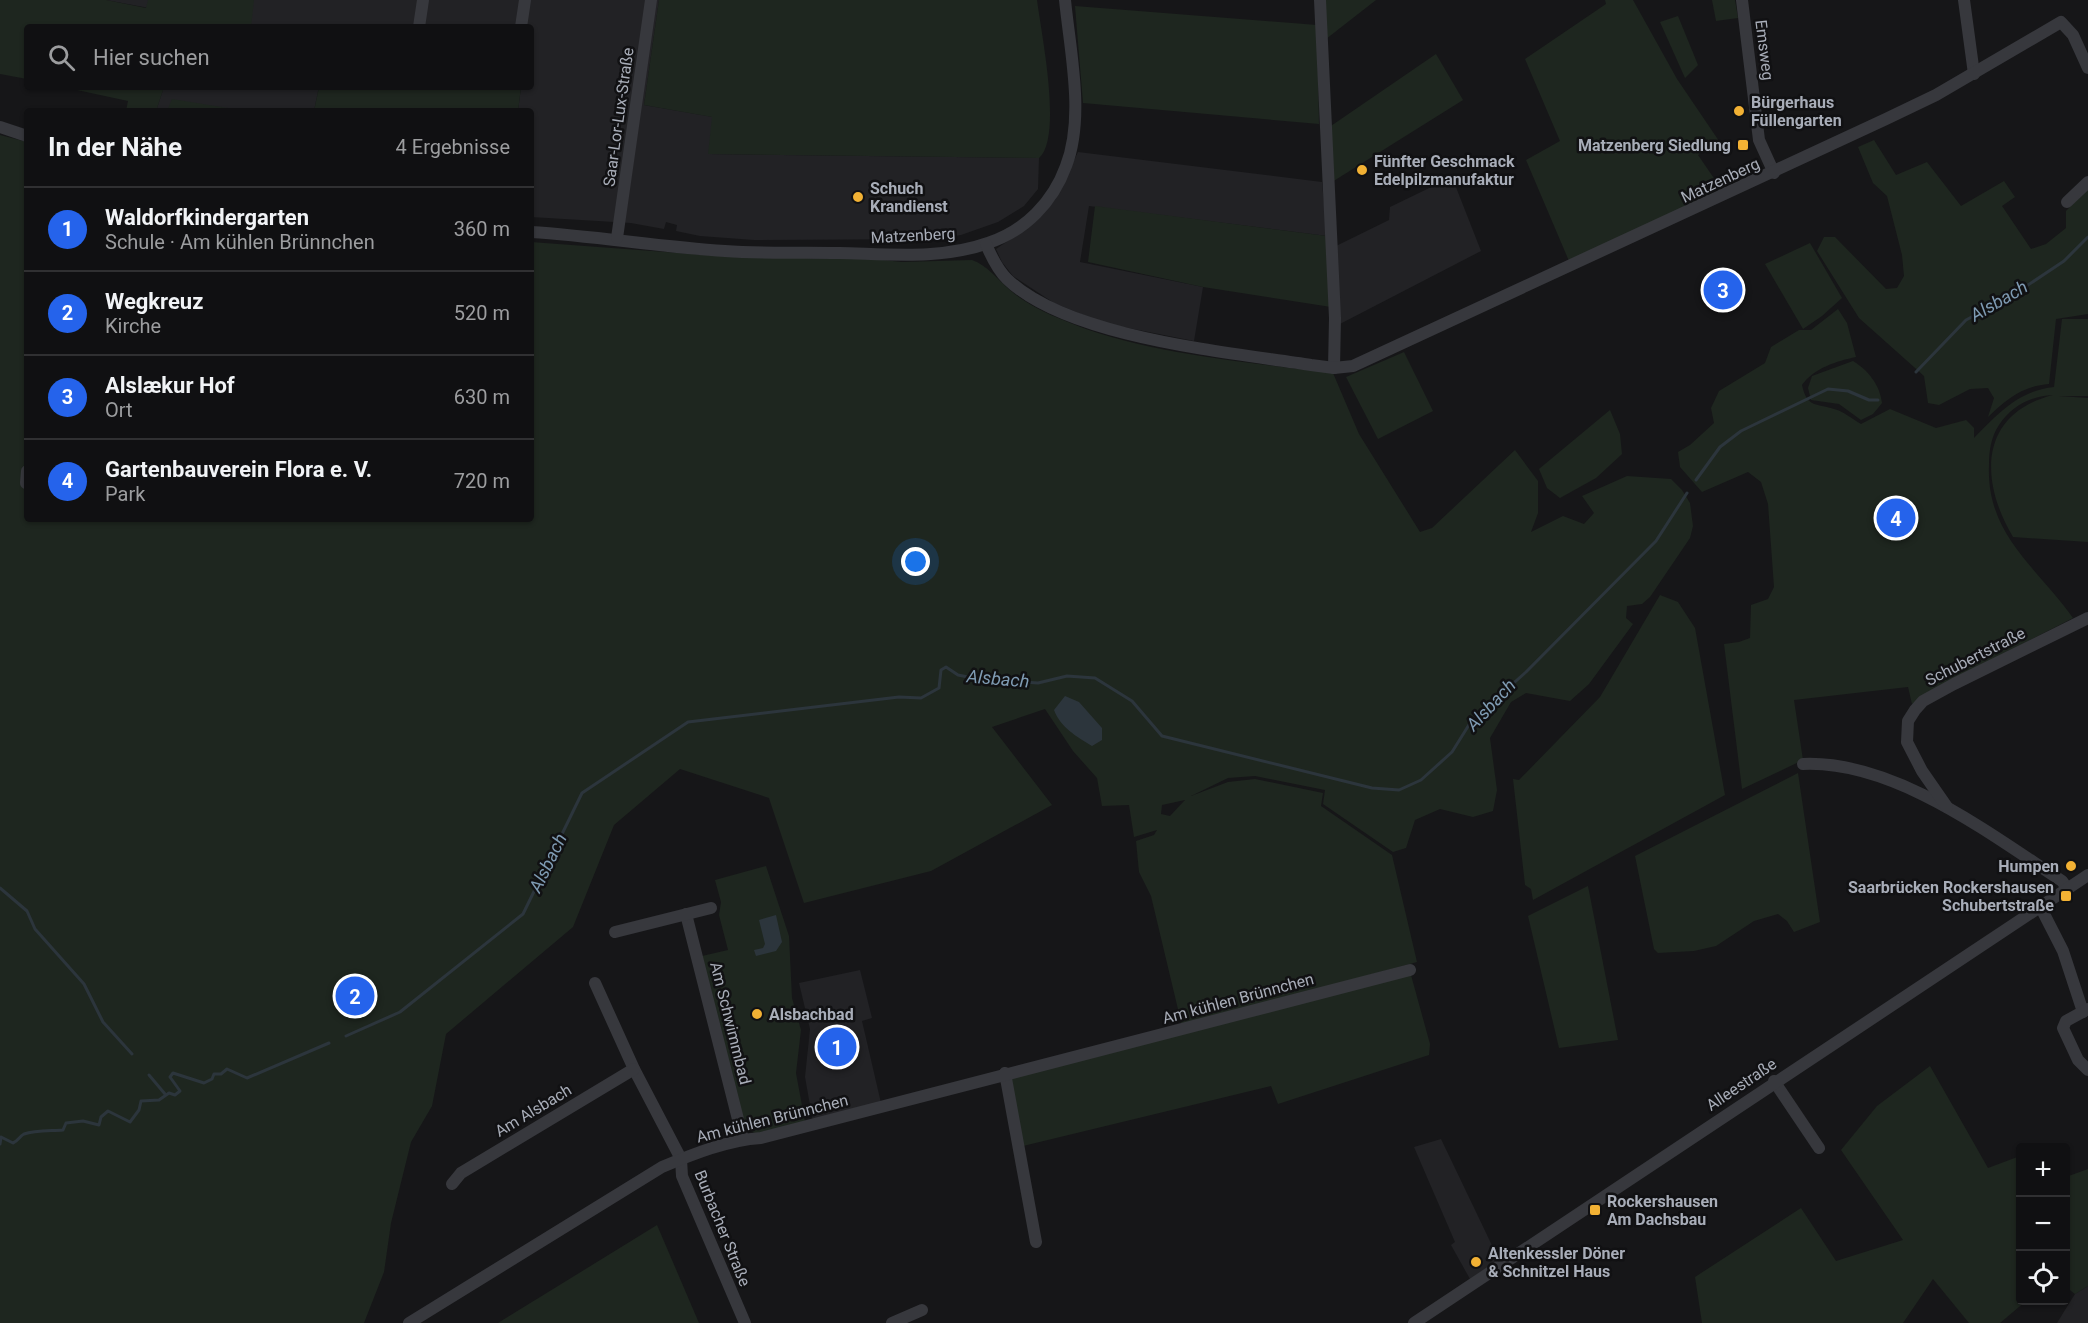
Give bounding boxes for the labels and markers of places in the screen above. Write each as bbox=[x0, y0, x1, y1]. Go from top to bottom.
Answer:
place label: Bürgerhaus Füllengarten bbox=[1751, 93, 1842, 130]
marker: Bürgerhaus Füllengarten bbox=[1732, 104, 1746, 118]
place label: Matzenberg Siedlung bbox=[1578, 136, 1731, 155]
marker: Matzenberg Siedlung bbox=[1736, 138, 1750, 152]
place label: Fünfter Geschmack Edelpilzmanufaktur bbox=[1374, 152, 1515, 189]
marker: Fünfter Geschmack Edelpilzmanufaktur bbox=[1355, 163, 1369, 177]
place label: Schuch Krandienst bbox=[870, 179, 948, 216]
marker: Schuch Krandienst bbox=[851, 190, 865, 204]
pin: 3 bbox=[1704, 268, 1742, 312]
pin: 4 bbox=[1876, 496, 1916, 540]
place label: Humpen bbox=[1998, 857, 2059, 876]
marker: Humpen bbox=[2064, 859, 2078, 873]
place label: Saarbrücken Rockershausen Schubertstraße bbox=[1848, 878, 2054, 915]
marker: Saarbrücken Rockershausen Schubertstraße bbox=[2059, 889, 2073, 903]
pin: 2 bbox=[336, 974, 374, 1018]
place label: Alsbachbad bbox=[769, 1005, 854, 1024]
marker: Alsbachbad bbox=[750, 1007, 764, 1021]
pin: 1 bbox=[818, 1024, 856, 1070]
place label: Rockershausen Am Dachsbau bbox=[1607, 1192, 1718, 1229]
marker: Rockershausen Am Dachsbau bbox=[1588, 1203, 1602, 1217]
place label: Altenkessler Döner & Schnitzel Haus bbox=[1488, 1244, 1625, 1281]
marker: Altenkessler Döner & Schnitzel Haus bbox=[1469, 1255, 1483, 1269]

